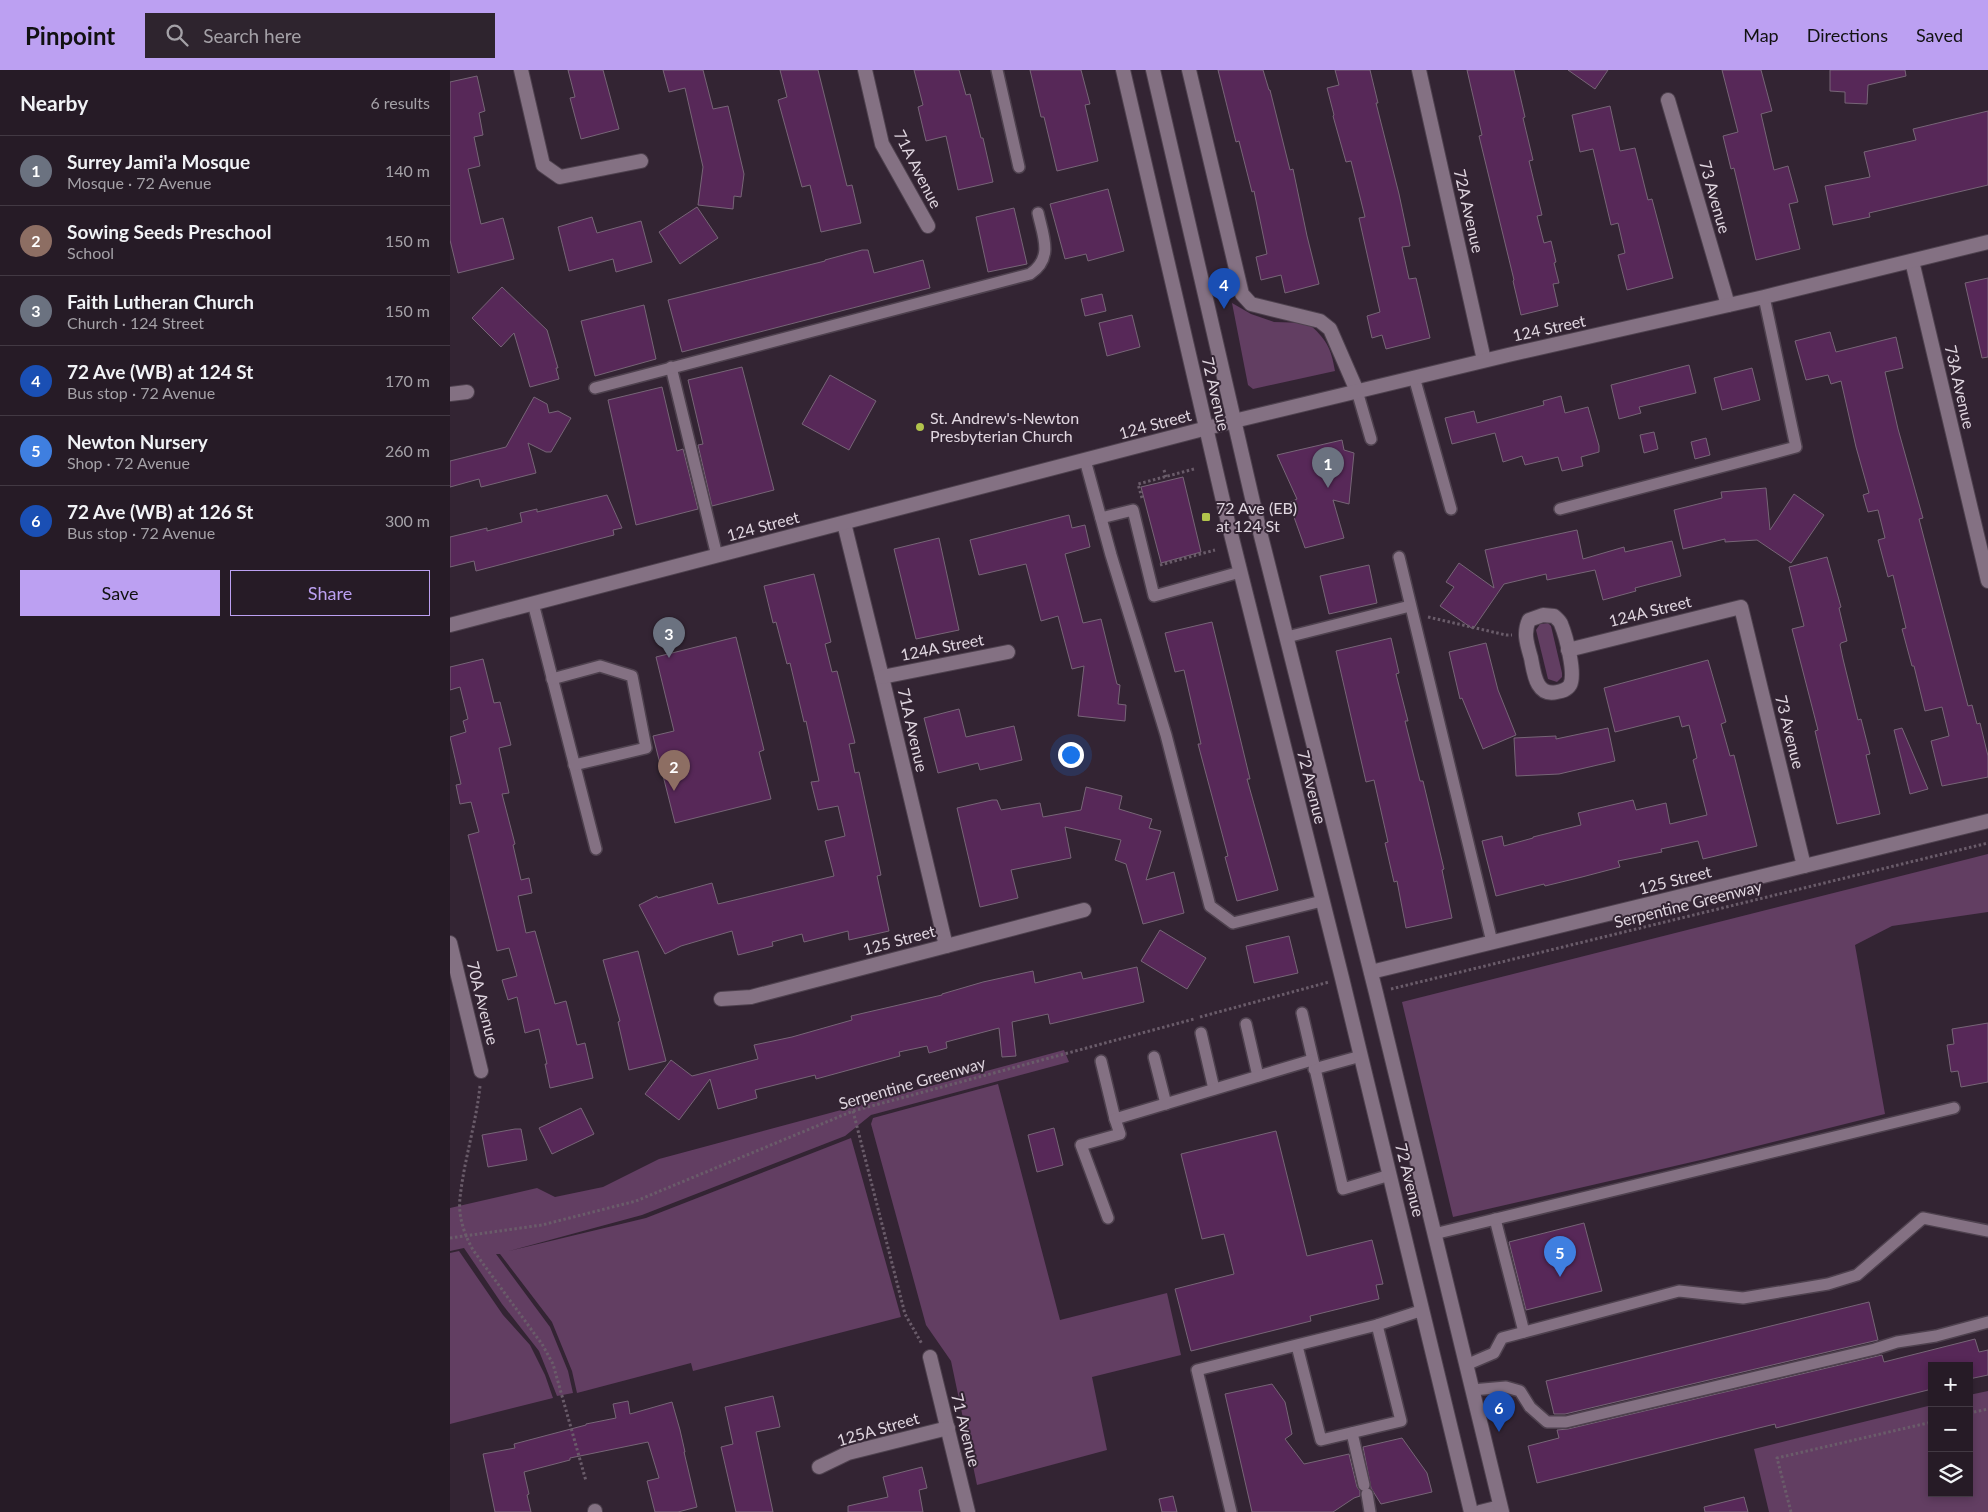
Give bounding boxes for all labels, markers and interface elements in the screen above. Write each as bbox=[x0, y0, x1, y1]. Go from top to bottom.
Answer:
search box bbox=[145, 13, 495, 58]
text: Pinpoint bbox=[25, 21, 115, 50]
icon: search bbox=[163, 21, 191, 49]
text: Search here bbox=[203, 24, 301, 47]
text: Map bbox=[1743, 24, 1779, 46]
text: Directions bbox=[1807, 24, 1888, 46]
text: Saved bbox=[1916, 24, 1963, 46]
text: Nearby bbox=[20, 90, 88, 115]
text: 6 results bbox=[370, 93, 430, 112]
street label: 71A Avenue bbox=[891, 126, 946, 211]
text: Surrey Jami'a Mosque bbox=[67, 150, 250, 173]
street label: 73 Avenue bbox=[1696, 158, 1735, 236]
text: 1 bbox=[31, 161, 41, 180]
text: 140 m bbox=[385, 161, 430, 180]
street label: 72A Avenue bbox=[1451, 167, 1488, 255]
text: Mosque · 72 Avenue bbox=[67, 173, 211, 192]
text: Sowing Seeds Preschool bbox=[67, 220, 271, 243]
text: 2 bbox=[31, 231, 41, 250]
text: 150 m bbox=[385, 231, 430, 250]
text: School bbox=[67, 243, 114, 262]
pin: 4 bbox=[1208, 268, 1240, 309]
text: Faith Lutheran Church bbox=[67, 290, 254, 313]
text: 3 bbox=[31, 301, 41, 320]
text: 150 m bbox=[385, 301, 430, 320]
street label: 124 Street bbox=[1511, 310, 1587, 345]
text: Church · 124 Street bbox=[67, 313, 204, 332]
street label: 73A Avenue bbox=[1942, 343, 1979, 431]
street label: 72 Avenue bbox=[1199, 355, 1234, 433]
text: 72 Ave (WB) at 124 St bbox=[67, 360, 253, 383]
text: 4 bbox=[31, 371, 41, 390]
text: 170 m bbox=[385, 371, 430, 390]
text: Bus stop · 72 Avenue bbox=[67, 383, 215, 402]
street label: 124 Street bbox=[1117, 405, 1193, 442]
place label: St. Andrew's-Newton Presbyterian Church bbox=[930, 408, 1079, 445]
marker: St. Andrew's-Newton Presbyterian Church bbox=[914, 421, 926, 433]
text: Newton Nursery bbox=[67, 430, 208, 453]
text: 5 bbox=[31, 441, 41, 460]
text: 260 m bbox=[385, 441, 430, 460]
pin: 1 bbox=[1312, 447, 1344, 488]
text: Shop · 72 Avenue bbox=[67, 453, 190, 472]
place label: 72 Ave (EB) at 124 St bbox=[1216, 498, 1297, 535]
text: 72 Ave (WB) at 126 St bbox=[67, 500, 253, 523]
street label: 124 Street bbox=[725, 507, 801, 544]
text: 6 bbox=[31, 511, 41, 530]
text: 300 m bbox=[385, 511, 430, 530]
marker: 72 Ave (EB) at 124 St bbox=[1200, 511, 1212, 523]
text: Bus stop · 72 Avenue bbox=[67, 523, 215, 542]
button: Save bbox=[20, 570, 220, 616]
button: Share bbox=[230, 570, 430, 616]
street label: 124A Street bbox=[1607, 591, 1693, 630]
pin: 3 bbox=[653, 617, 685, 658]
street label: 124A Street bbox=[899, 629, 985, 664]
street label: 71A Avenue bbox=[895, 686, 932, 774]
street label: 73 Avenue bbox=[1772, 693, 1809, 771]
your location bbox=[1058, 742, 1084, 768]
street label: 72 Avenue bbox=[1294, 748, 1331, 826]
pin: 2 bbox=[658, 750, 690, 791]
street label: 125 Street bbox=[1637, 861, 1713, 898]
street label: Serpentine Greenway bbox=[1612, 876, 1765, 931]
street label: 125 Street bbox=[861, 921, 937, 958]
street label: 70A Avenue bbox=[464, 959, 503, 1047]
street label: Serpentine Greenway bbox=[836, 1052, 988, 1113]
street label: 72 Avenue bbox=[1392, 1141, 1429, 1219]
pin: 5 bbox=[1544, 1236, 1576, 1277]
map controls bbox=[1928, 1362, 1973, 1497]
button: + bbox=[1928, 1362, 1973, 1407]
street label: 71 Avenue bbox=[948, 1391, 985, 1469]
pin: 6 bbox=[1483, 1391, 1515, 1432]
button: − bbox=[1928, 1407, 1973, 1452]
street label: 125A Street bbox=[835, 1408, 921, 1449]
button: layers bbox=[1928, 1452, 1973, 1497]

